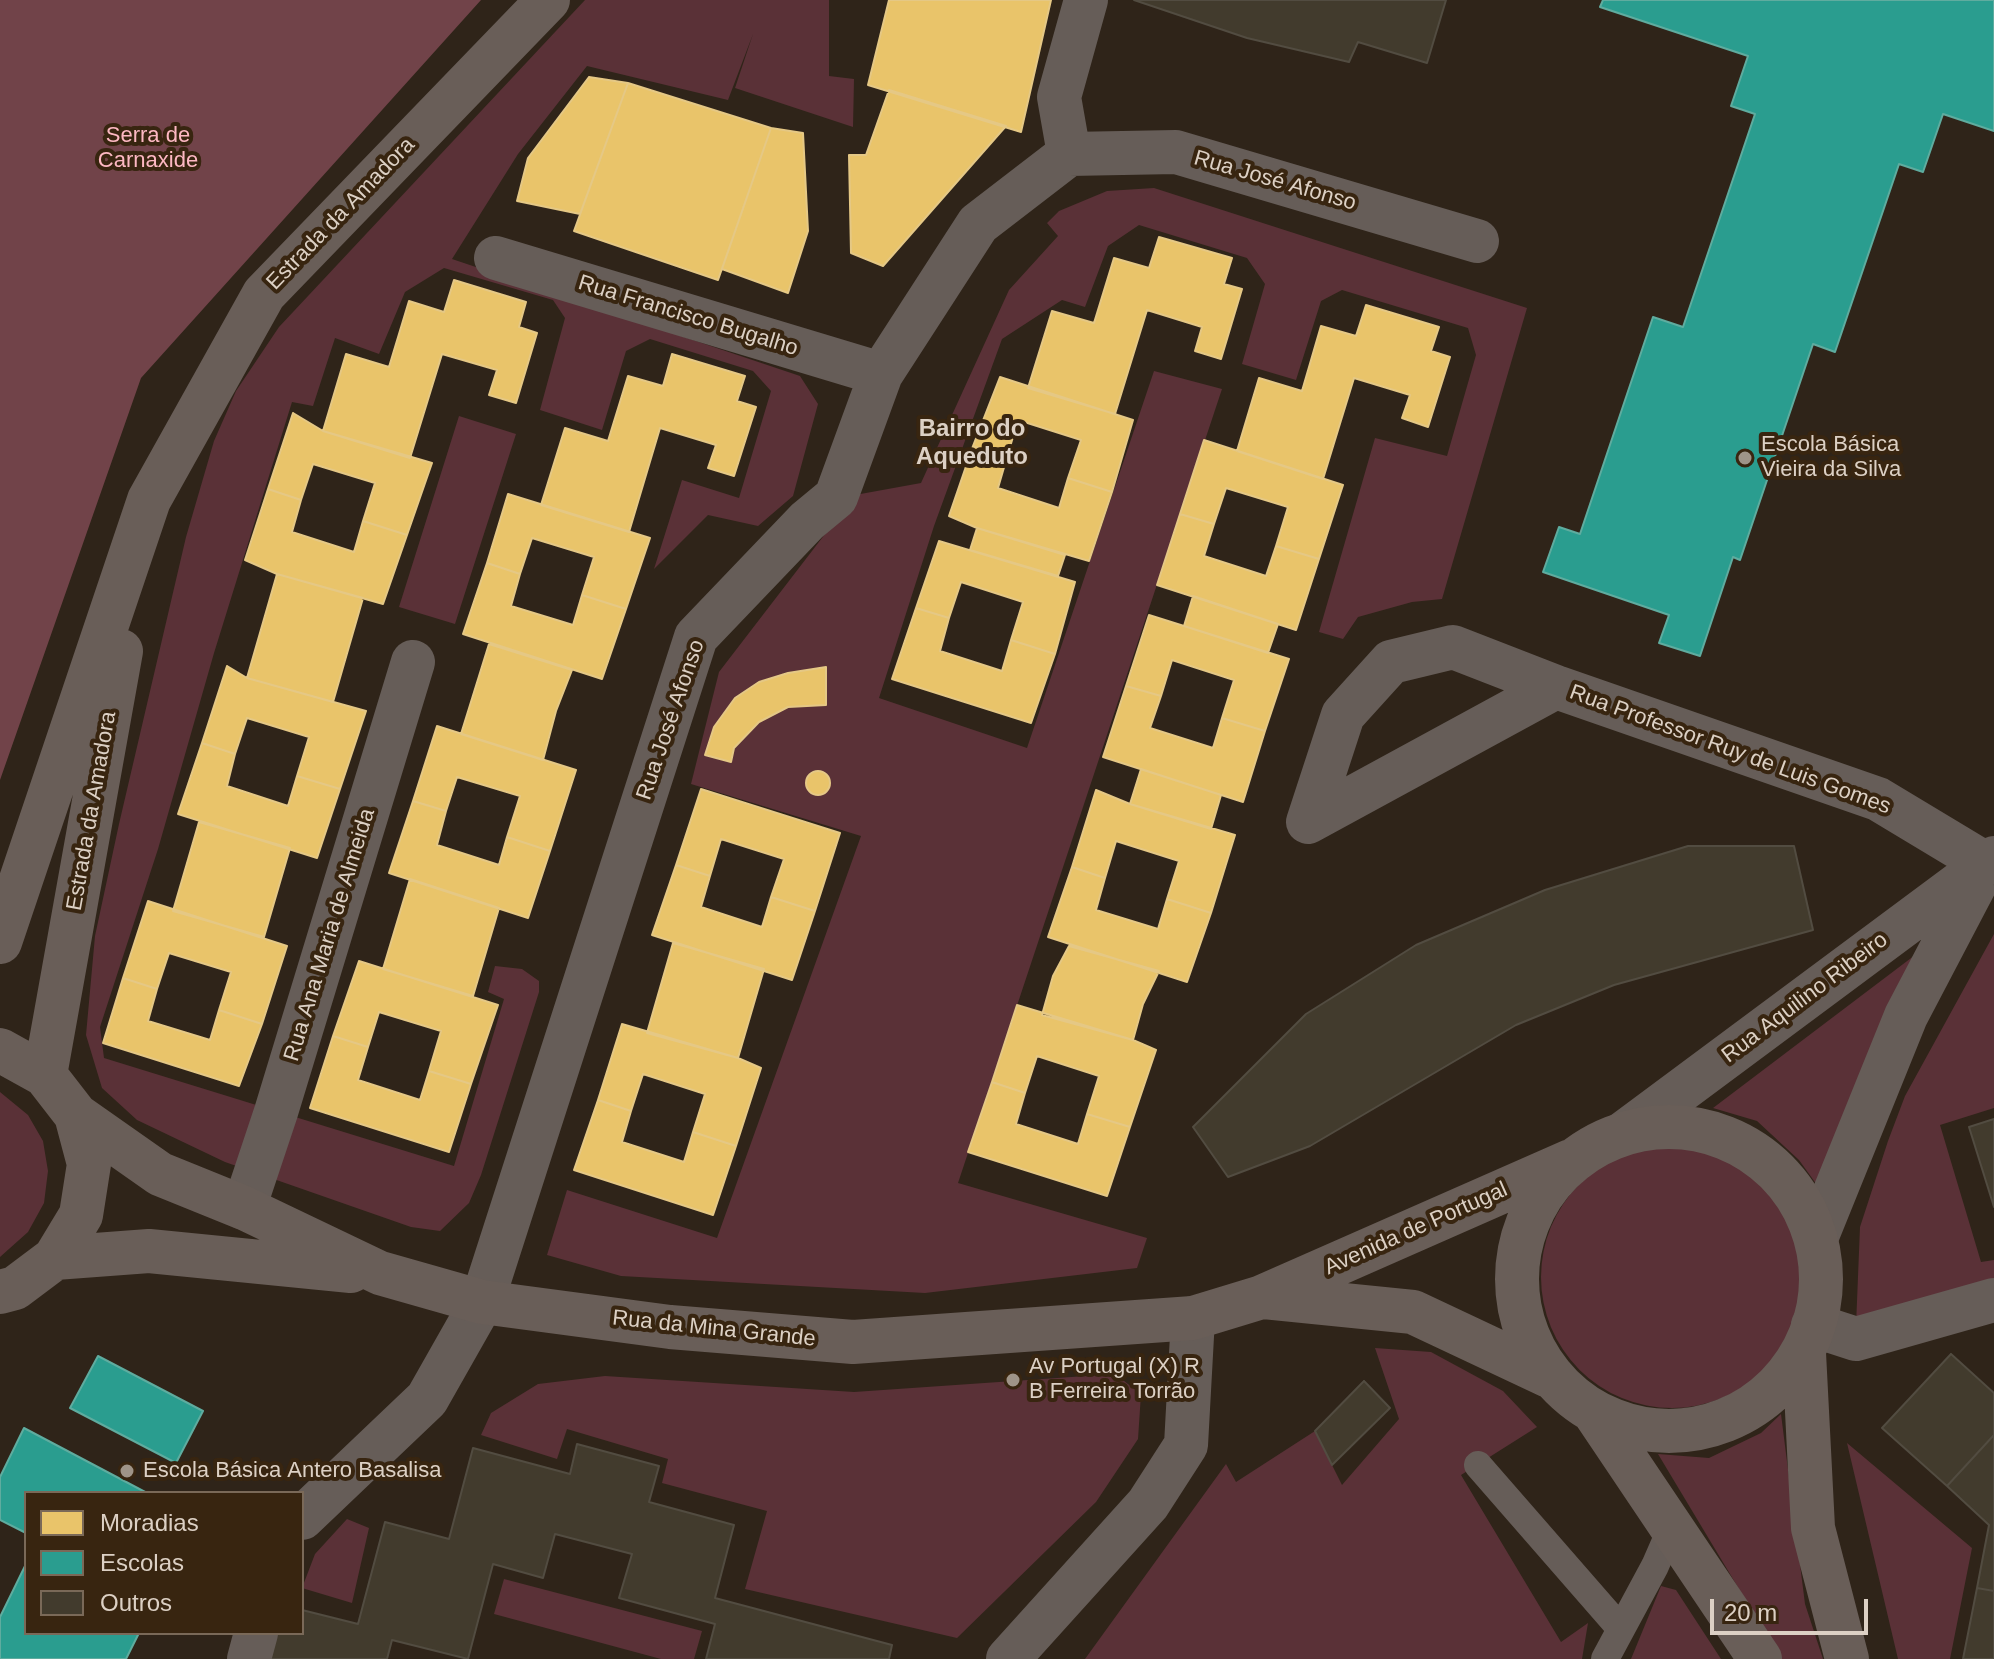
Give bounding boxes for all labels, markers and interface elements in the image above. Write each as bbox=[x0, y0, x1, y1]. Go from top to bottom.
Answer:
park label: Serra de Carnaxide bbox=[98, 123, 198, 174]
street label: Estrada da Amadora bbox=[261, 132, 421, 296]
street label: Rua José Afonso bbox=[1191, 145, 1359, 217]
street label: Rua Francisco Bugalho bbox=[575, 270, 801, 362]
district label: Bairro do Aqueduto bbox=[916, 415, 1028, 471]
place label: Escola Básica Vieira da Silva bbox=[1761, 432, 1901, 484]
marker: Escola Básica Vieira da Silva bbox=[1736, 449, 1754, 467]
street label: Rua José Afonso bbox=[631, 636, 711, 804]
street label: Rua Professor Ruy de Luis Gomes bbox=[1566, 679, 1894, 821]
street label: Estrada da Amadora bbox=[61, 709, 123, 913]
street label: Rua Ana Maria de Almeida bbox=[279, 805, 381, 1065]
street label: Rua Aquilino Ribeiro bbox=[1717, 927, 1893, 1069]
street label: Avenida de Portugal bbox=[1320, 1177, 1512, 1281]
street label: Rua da Mina Grande bbox=[611, 1305, 817, 1353]
place label: Av Portugal (X) R B Ferreira Torrão bbox=[1029, 1354, 1200, 1406]
marker: Av Portugal (X) R B Ferreira Torrão bbox=[1004, 1371, 1022, 1389]
place label: Escola Básica Antero Basalisa bbox=[143, 1458, 441, 1484]
marker: Escola Básica Antero Basalisa bbox=[118, 1462, 136, 1480]
legend bbox=[24, 1491, 304, 1635]
text: Moradias bbox=[100, 1509, 199, 1536]
text: Escolas bbox=[100, 1549, 184, 1576]
scale bar bbox=[1714, 1583, 1872, 1633]
text: Outros bbox=[100, 1589, 172, 1616]
text: 20 m bbox=[1724, 1599, 1777, 1626]

